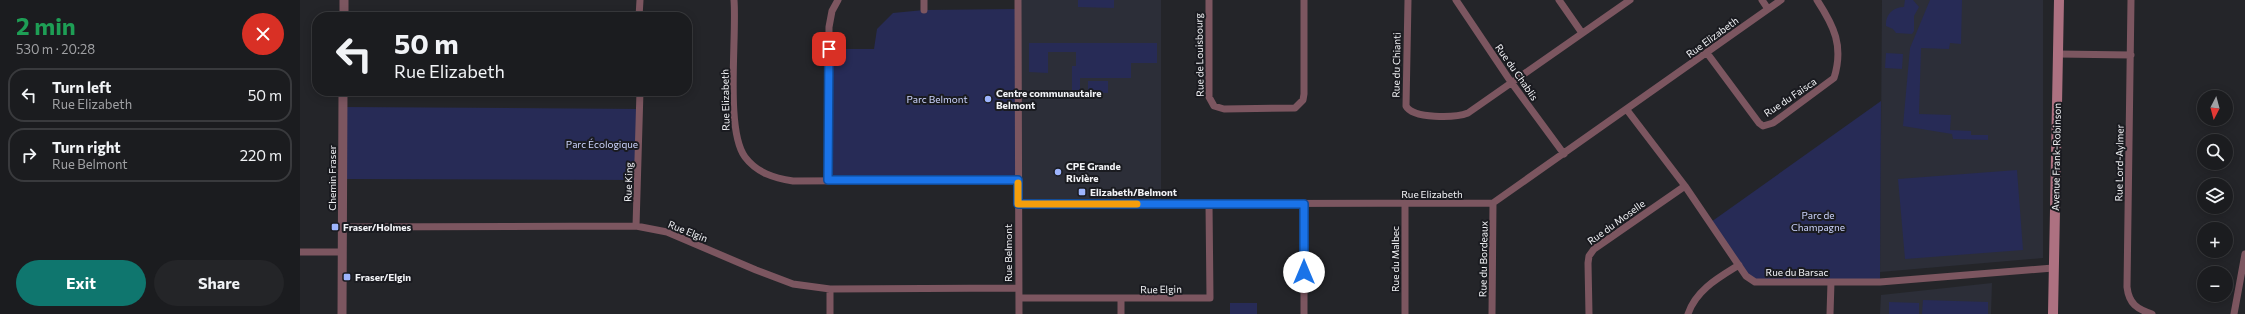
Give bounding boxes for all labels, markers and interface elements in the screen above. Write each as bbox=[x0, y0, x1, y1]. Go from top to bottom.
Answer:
text: 2 min bbox=[16, 11, 76, 40]
street label: Rue de Louisbourg bbox=[1192, 12, 1206, 97]
button: close bbox=[242, 13, 284, 55]
street label: Rue Elizabeth bbox=[1684, 14, 1740, 60]
text: 50 m bbox=[394, 26, 459, 60]
icon: left bbox=[328, 28, 380, 80]
pin bbox=[812, 32, 846, 66]
street label: Rue du Chianti bbox=[1389, 32, 1403, 98]
icon: arrive bbox=[818, 38, 840, 60]
text: 530 m · 20:28 bbox=[16, 41, 95, 57]
street label: Rue du Chablis bbox=[1493, 41, 1541, 103]
text: Rue Elizabeth bbox=[394, 60, 505, 82]
street label: Rue Elizabeth bbox=[718, 69, 732, 131]
street label: Rue du Faisca bbox=[1761, 75, 1819, 119]
text: Turn left bbox=[52, 78, 111, 96]
icon: left bbox=[18, 84, 40, 106]
text: 50 m bbox=[248, 86, 282, 104]
place label: Centre communautaire Belmont bbox=[996, 87, 1102, 111]
north arrow bbox=[2197, 90, 2233, 126]
map controls bbox=[2197, 90, 2233, 302]
park label: Parc Belmont bbox=[907, 93, 968, 105]
marker: Centre communautaire Belmont bbox=[983, 94, 993, 104]
text: Rue Elizabeth bbox=[52, 96, 132, 112]
street label: Avenue Frank-Robinson bbox=[2049, 103, 2063, 211]
street label: Rue Lord-Aylmer bbox=[2112, 124, 2126, 202]
button: search bbox=[2197, 134, 2233, 170]
text: Turn right bbox=[52, 138, 121, 156]
park label: Parc Écologique bbox=[566, 138, 638, 150]
icon: right bbox=[18, 144, 40, 166]
street label: Chemin Fraser bbox=[326, 145, 338, 211]
text: 220 m bbox=[240, 146, 282, 164]
text: Rue Belmont bbox=[52, 156, 128, 172]
place label: CPE Grande Rivière bbox=[1066, 160, 1121, 184]
street label: Rue King bbox=[621, 161, 635, 202]
marker: CPE Grande Rivière bbox=[1053, 167, 1063, 177]
button: layers bbox=[2197, 178, 2233, 214]
place label: Elizabeth/Belmont bbox=[1090, 186, 1177, 198]
marker: Elizabeth/Belmont bbox=[1077, 187, 1087, 197]
street label: Rue Elizabeth bbox=[1401, 188, 1463, 200]
street label: Rue du Moselle bbox=[1585, 197, 1647, 247]
park label: Parc de Champagne bbox=[1791, 209, 1845, 233]
street label: Rue Elgin bbox=[666, 218, 710, 244]
street label: Rue du Bordeaux bbox=[1476, 220, 1490, 297]
place label: Fraser/Holmes bbox=[343, 221, 411, 233]
marker: Fraser/Holmes bbox=[330, 222, 340, 232]
button: + bbox=[2197, 222, 2233, 258]
street label: Rue Belmont bbox=[1002, 224, 1014, 282]
street label: Rue du Malbec bbox=[1389, 226, 1401, 292]
position arrow bbox=[1283, 251, 1325, 293]
button: Exit bbox=[16, 260, 146, 306]
button: Share bbox=[154, 260, 284, 306]
street label: Rue du Barsac bbox=[1766, 266, 1829, 278]
button: − bbox=[2197, 266, 2233, 302]
place label: Fraser/Elgin bbox=[355, 271, 411, 283]
marker: Fraser/Elgin bbox=[342, 272, 352, 282]
street label: Rue Elgin bbox=[1140, 283, 1182, 295]

